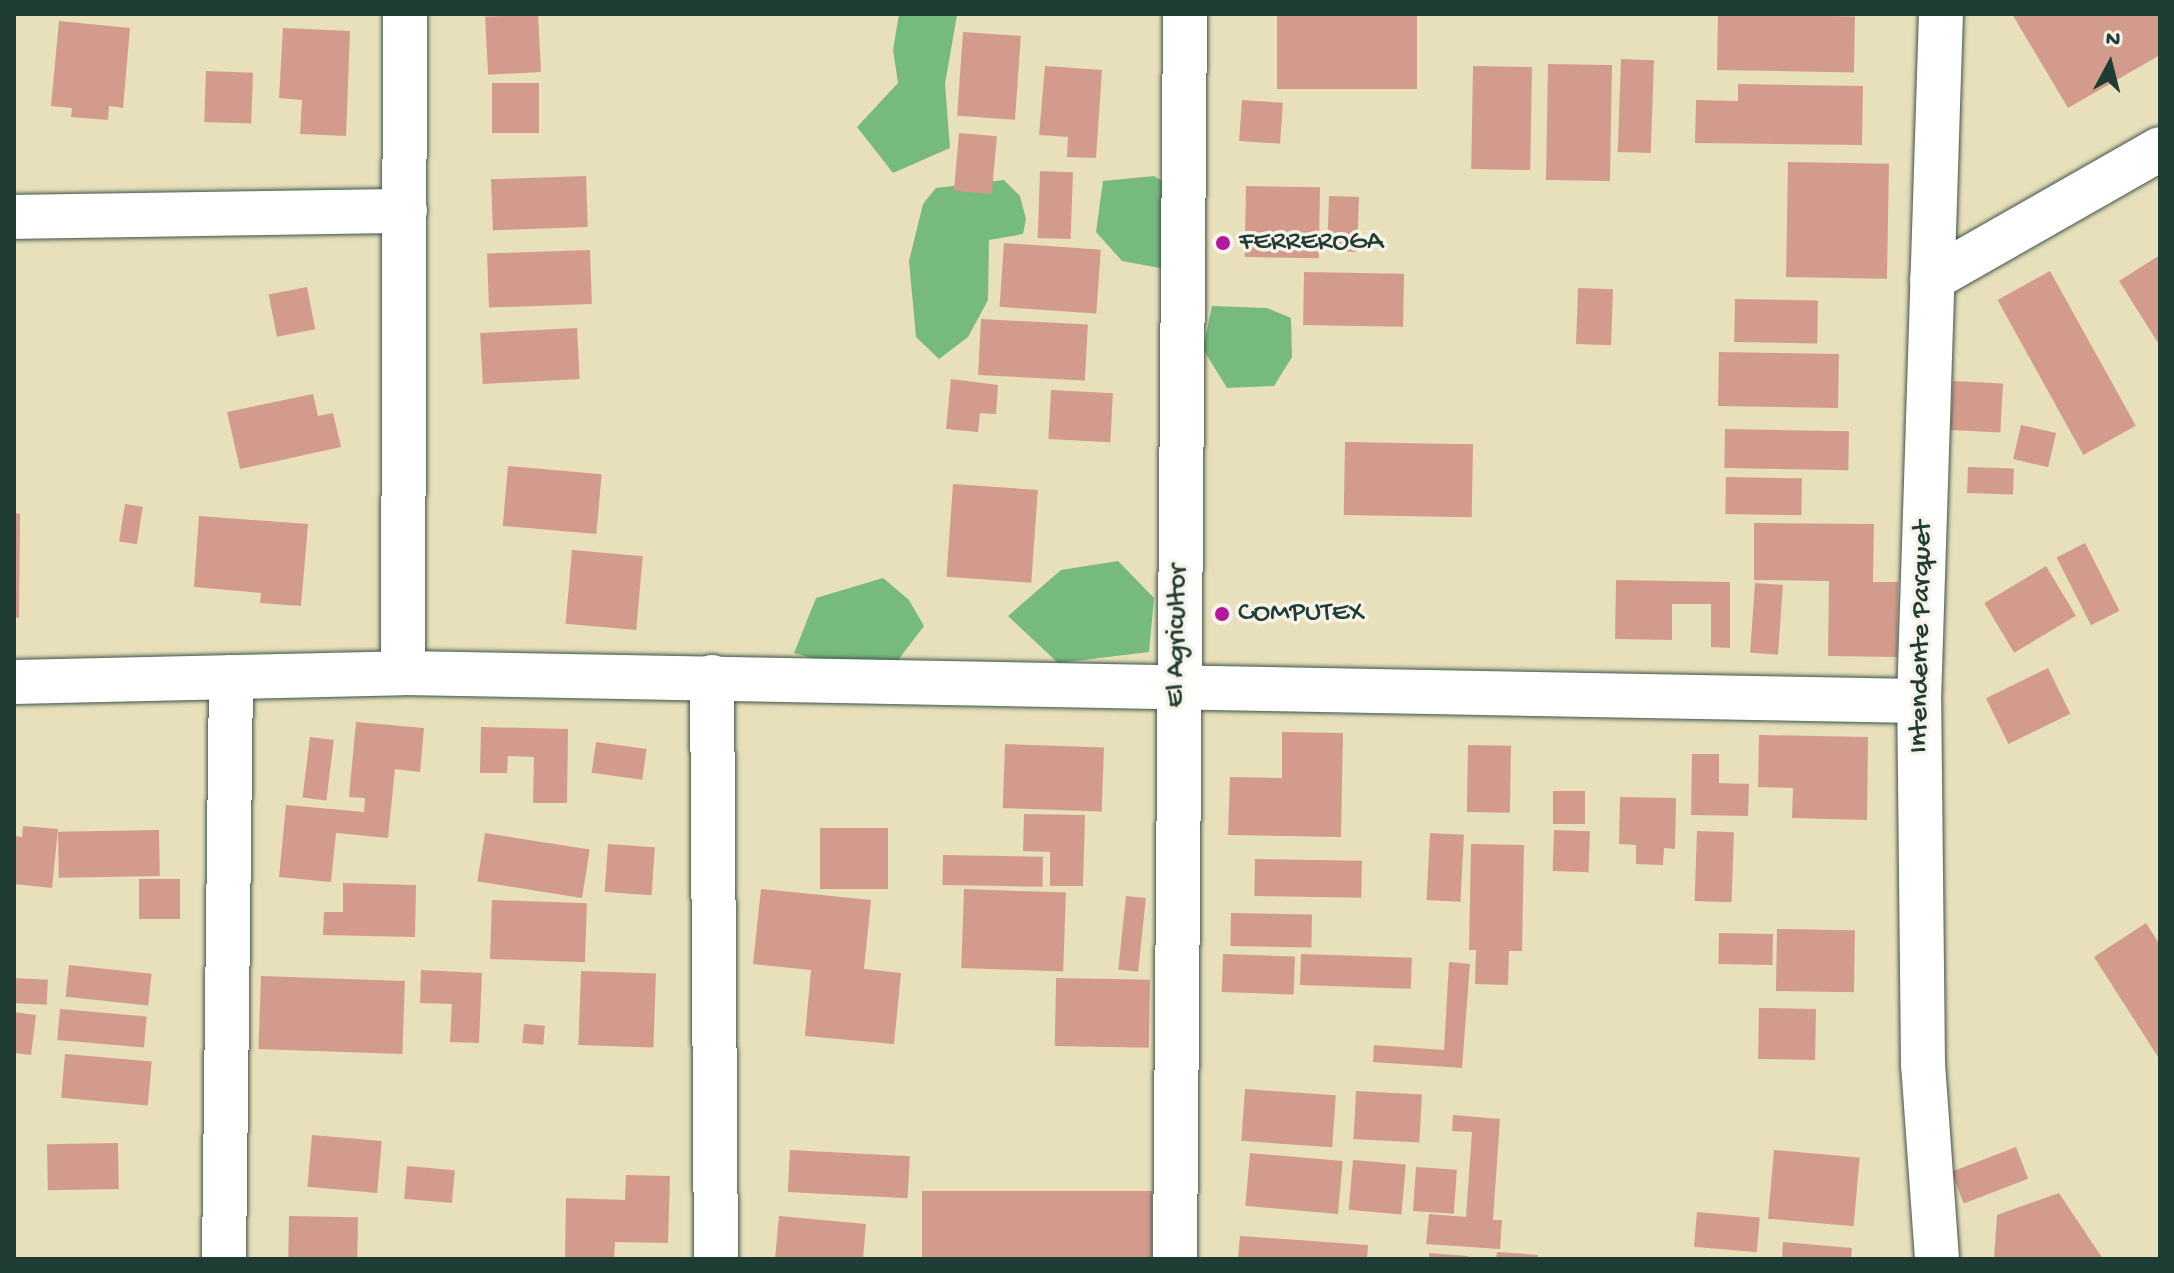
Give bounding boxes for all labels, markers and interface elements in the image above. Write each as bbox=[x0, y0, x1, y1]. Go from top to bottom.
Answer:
north arrow bbox=[2070, 24, 2150, 104]
text: N bbox=[2104, 26, 2122, 54]
place label: FERREROGA bbox=[1239, 226, 1383, 260]
marker: FERREROGA bbox=[1214, 234, 1232, 252]
street label: Intendente Parquet bbox=[1903, 520, 1941, 754]
street label: El Agricultor bbox=[1160, 564, 1196, 708]
place label: COMPUTEX bbox=[1238, 597, 1364, 631]
marker: COMPUTEX bbox=[1213, 605, 1231, 623]

